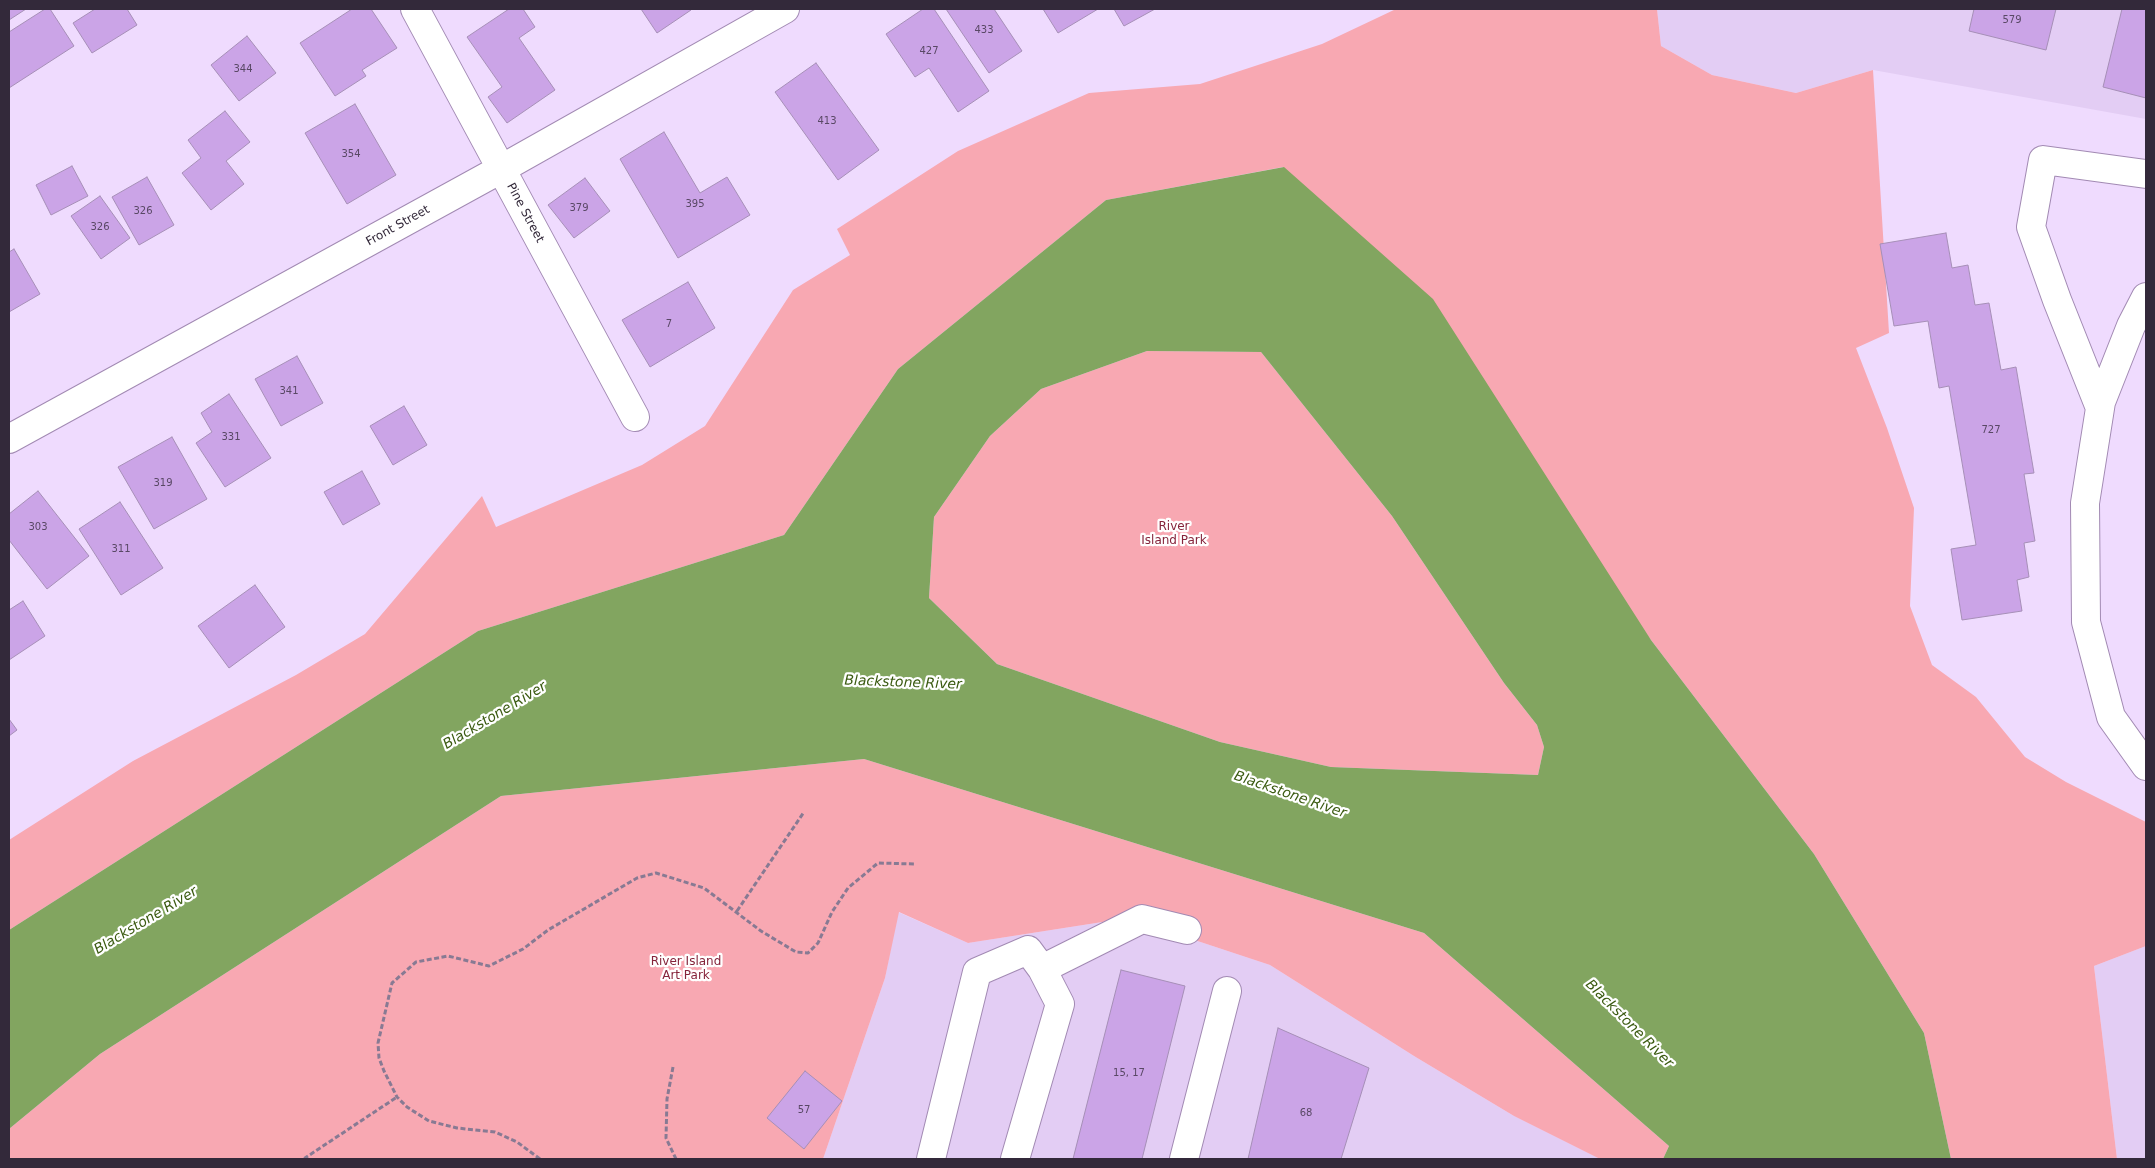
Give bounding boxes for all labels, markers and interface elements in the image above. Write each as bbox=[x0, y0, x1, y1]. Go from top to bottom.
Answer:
house number: 579 bbox=[2002, 14, 2022, 26]
house number: 433 bbox=[974, 24, 994, 36]
house number: 427 bbox=[919, 45, 939, 57]
house number: 344 bbox=[233, 63, 253, 75]
house number: 413 bbox=[817, 115, 837, 127]
house number: 354 bbox=[341, 148, 361, 160]
street label: Pine Street bbox=[503, 181, 547, 245]
house number: 395 bbox=[685, 198, 705, 210]
house number: 379 bbox=[569, 202, 589, 214]
street label: Front Street bbox=[364, 203, 432, 249]
house number: 326 bbox=[133, 205, 153, 217]
house number: 326 bbox=[90, 221, 110, 233]
house number: 7 bbox=[666, 318, 672, 330]
house number: 341 bbox=[279, 385, 299, 397]
house number: 727 bbox=[1981, 424, 2001, 436]
house number: 331 bbox=[221, 431, 241, 443]
house number: 319 bbox=[153, 477, 173, 489]
park label: River Island Park bbox=[1141, 520, 1207, 548]
house number: 303 bbox=[28, 521, 48, 533]
house number: 311 bbox=[111, 543, 131, 555]
water label: Blackstone River bbox=[844, 673, 962, 693]
water label: Blackstone River bbox=[440, 679, 550, 753]
water label: Blackstone River bbox=[1232, 768, 1348, 822]
water label: Blackstone River bbox=[91, 884, 201, 958]
park label: River Island Art Park bbox=[651, 955, 721, 983]
water label: Blackstone River bbox=[1582, 977, 1676, 1071]
house number: 15, 17 bbox=[1113, 1067, 1145, 1079]
house number: 57 bbox=[798, 1104, 810, 1116]
house number: 68 bbox=[1300, 1107, 1312, 1119]

